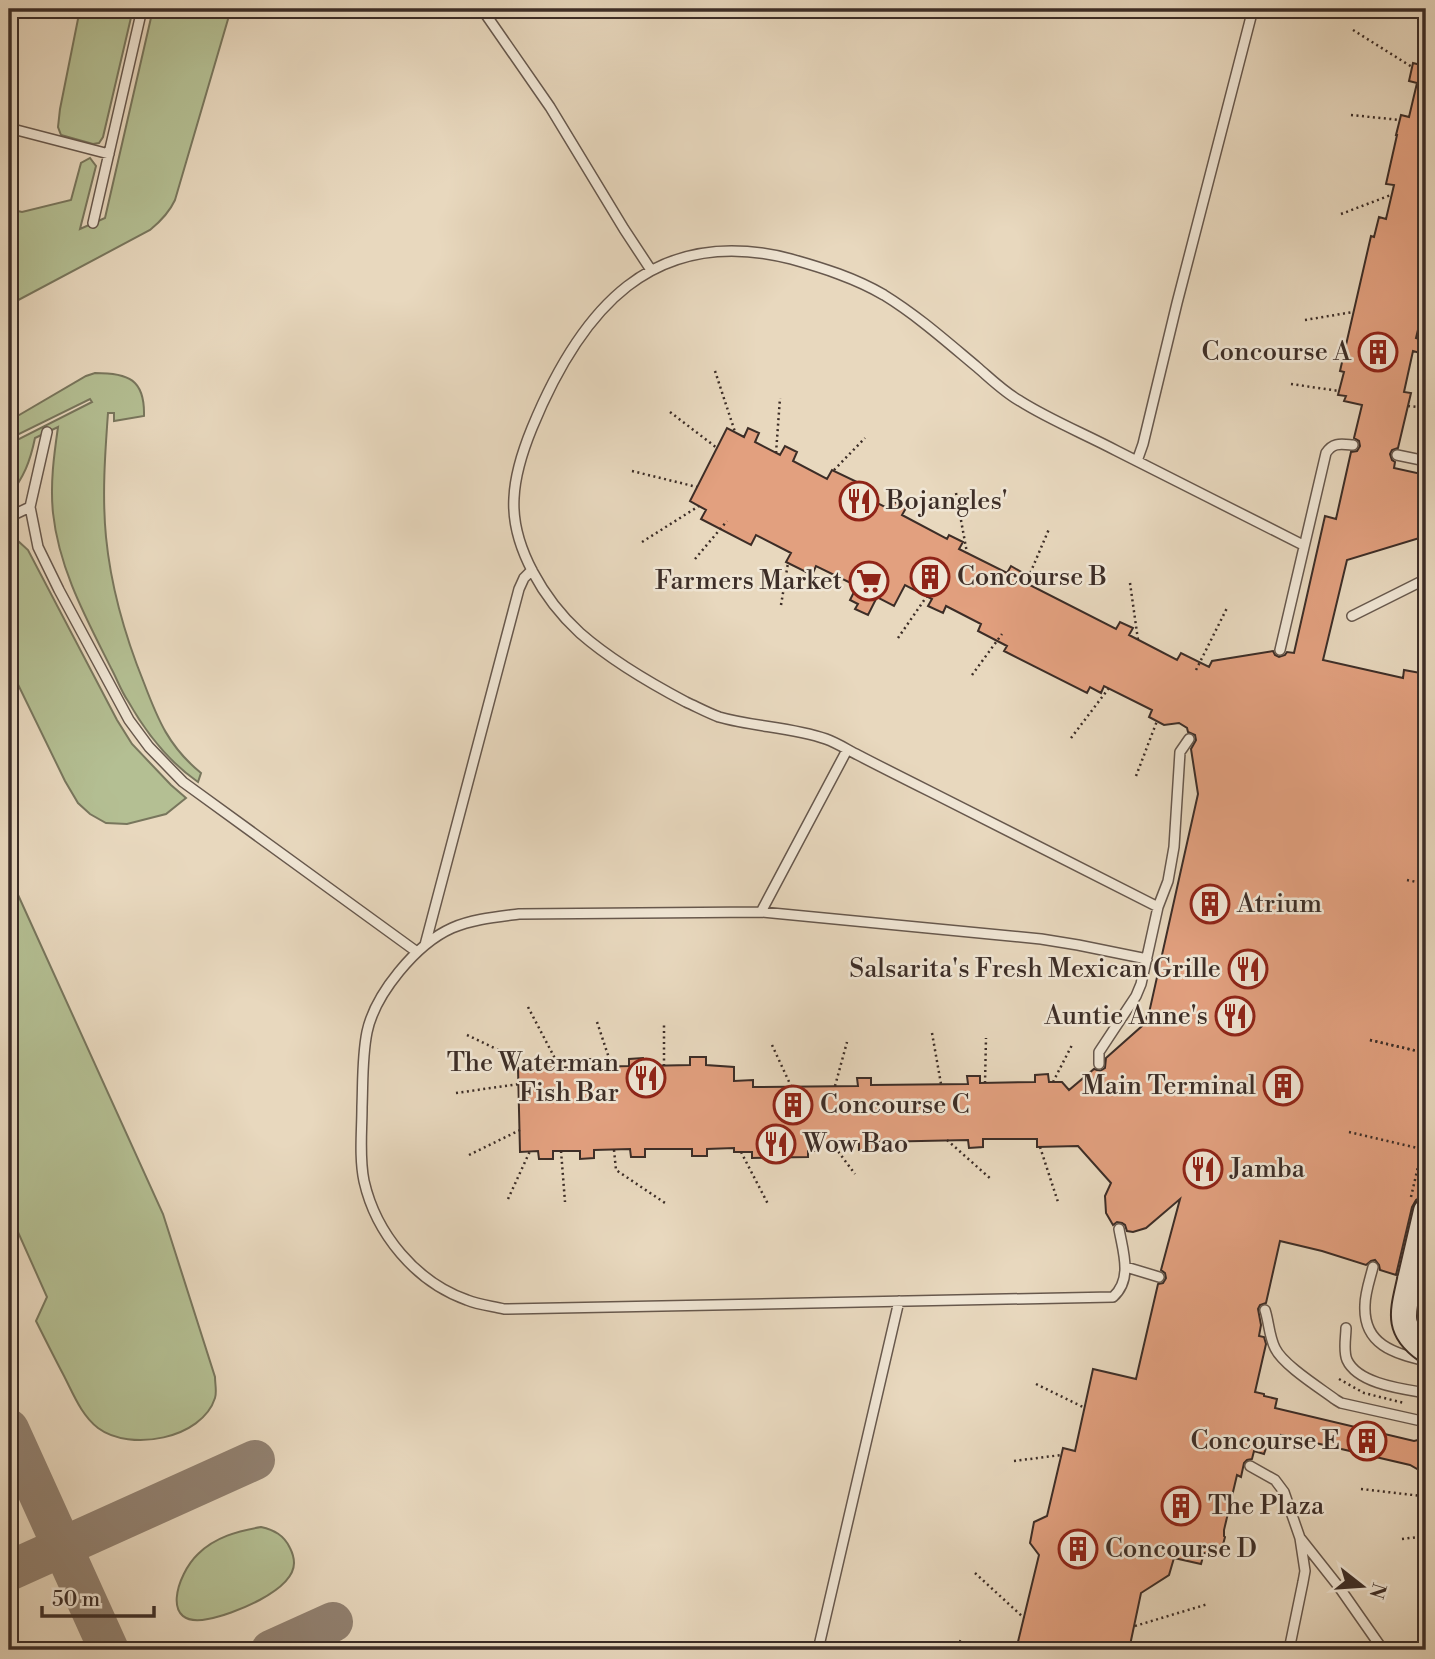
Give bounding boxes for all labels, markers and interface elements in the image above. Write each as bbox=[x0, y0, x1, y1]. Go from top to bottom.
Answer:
building icon: Concourse A bbox=[1357, 331, 1399, 373]
place label: Concourse A bbox=[1202, 336, 1352, 368]
restaurant icon: Bojangles' bbox=[838, 480, 880, 522]
place label: Bojangles' bbox=[885, 485, 1008, 517]
building icon: Concourse B bbox=[909, 556, 951, 598]
supermarket icon: Farmers Market bbox=[848, 560, 890, 602]
place label: Concourse B bbox=[957, 561, 1107, 593]
place label: Farmers Market bbox=[655, 565, 842, 597]
building icon: Atrium bbox=[1189, 883, 1231, 925]
place label: Atrium bbox=[1236, 888, 1322, 920]
restaurant icon: Salsarita's Fresh Mexican Grille bbox=[1227, 948, 1269, 990]
place label: Salsarita's Fresh Mexican Grille bbox=[849, 953, 1221, 985]
restaurant icon: Auntie Anne's bbox=[1214, 995, 1256, 1037]
place label: Auntie Anne's bbox=[1044, 1000, 1208, 1032]
place label: The Waterman Fish Bar bbox=[447, 1047, 619, 1109]
restaurant icon: The Waterman Fish Bar bbox=[625, 1057, 667, 1099]
building icon: Main Terminal bbox=[1262, 1065, 1304, 1107]
place label: Main Terminal bbox=[1082, 1070, 1256, 1102]
building icon: Concourse C bbox=[772, 1084, 814, 1126]
place label: Concourse C bbox=[820, 1089, 970, 1121]
restaurant icon: Wow Bao bbox=[755, 1123, 797, 1165]
place label: Wow Bao bbox=[802, 1128, 908, 1160]
restaurant icon: Jamba bbox=[1182, 1148, 1224, 1190]
place label: Jamba bbox=[1229, 1153, 1306, 1185]
building icon: Concourse E bbox=[1346, 1420, 1388, 1462]
place label: Concourse E bbox=[1190, 1425, 1340, 1457]
building icon: The Plaza bbox=[1160, 1485, 1202, 1527]
place label: The Plaza bbox=[1208, 1490, 1325, 1522]
building icon: Concourse D bbox=[1057, 1528, 1099, 1570]
place label: Concourse D bbox=[1105, 1533, 1257, 1565]
north arrow bbox=[1326, 1550, 1396, 1620]
scale bar bbox=[42, 1575, 154, 1619]
text: N bbox=[1364, 1580, 1391, 1601]
text: 50 m bbox=[52, 1587, 100, 1613]

